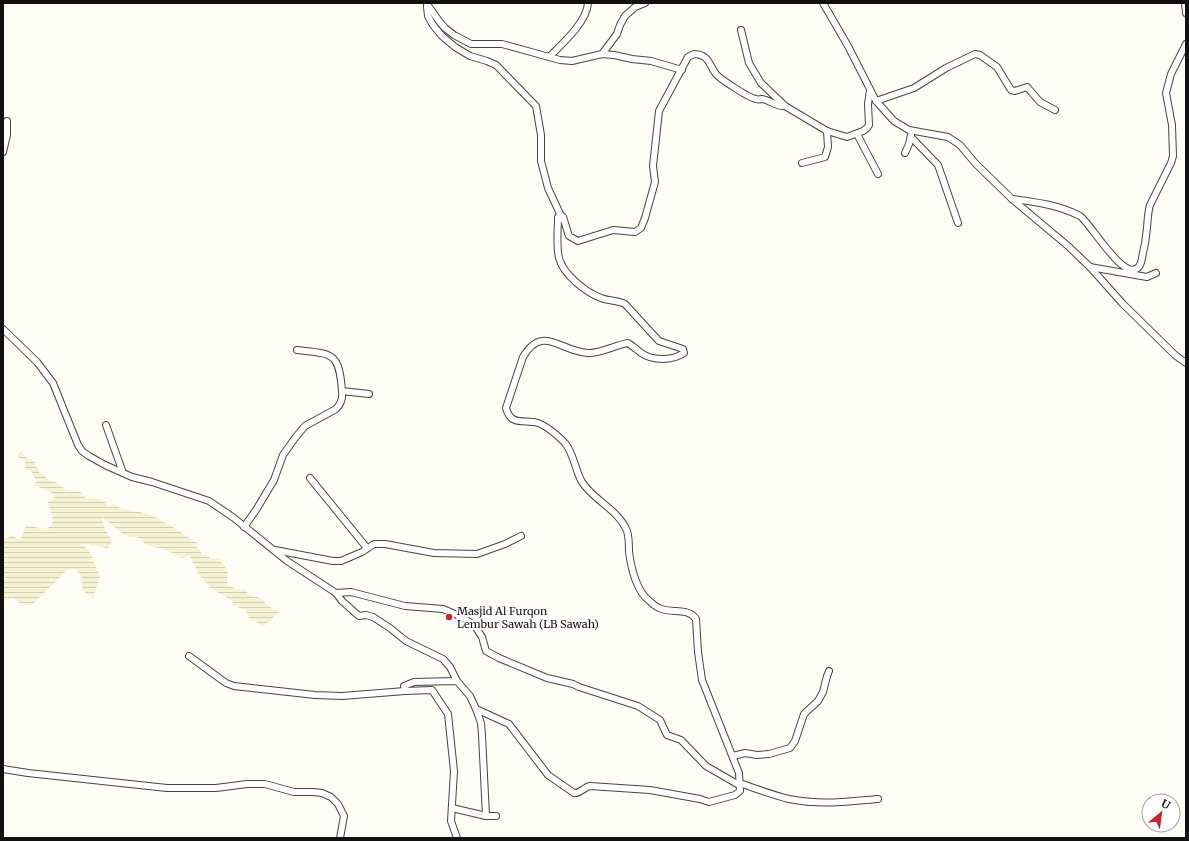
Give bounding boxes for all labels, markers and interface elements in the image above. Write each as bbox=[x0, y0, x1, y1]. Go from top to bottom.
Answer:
place label: Masjid Al Furqon Lembur Sawah (LB Sawah) bbox=[457, 604, 599, 631]
marker: Masjid Al Furqon Lembur Sawah (LB Sawah) bbox=[444, 612, 454, 622]
north arrow bbox=[1141, 793, 1181, 833]
text: U bbox=[1159, 796, 1174, 813]

